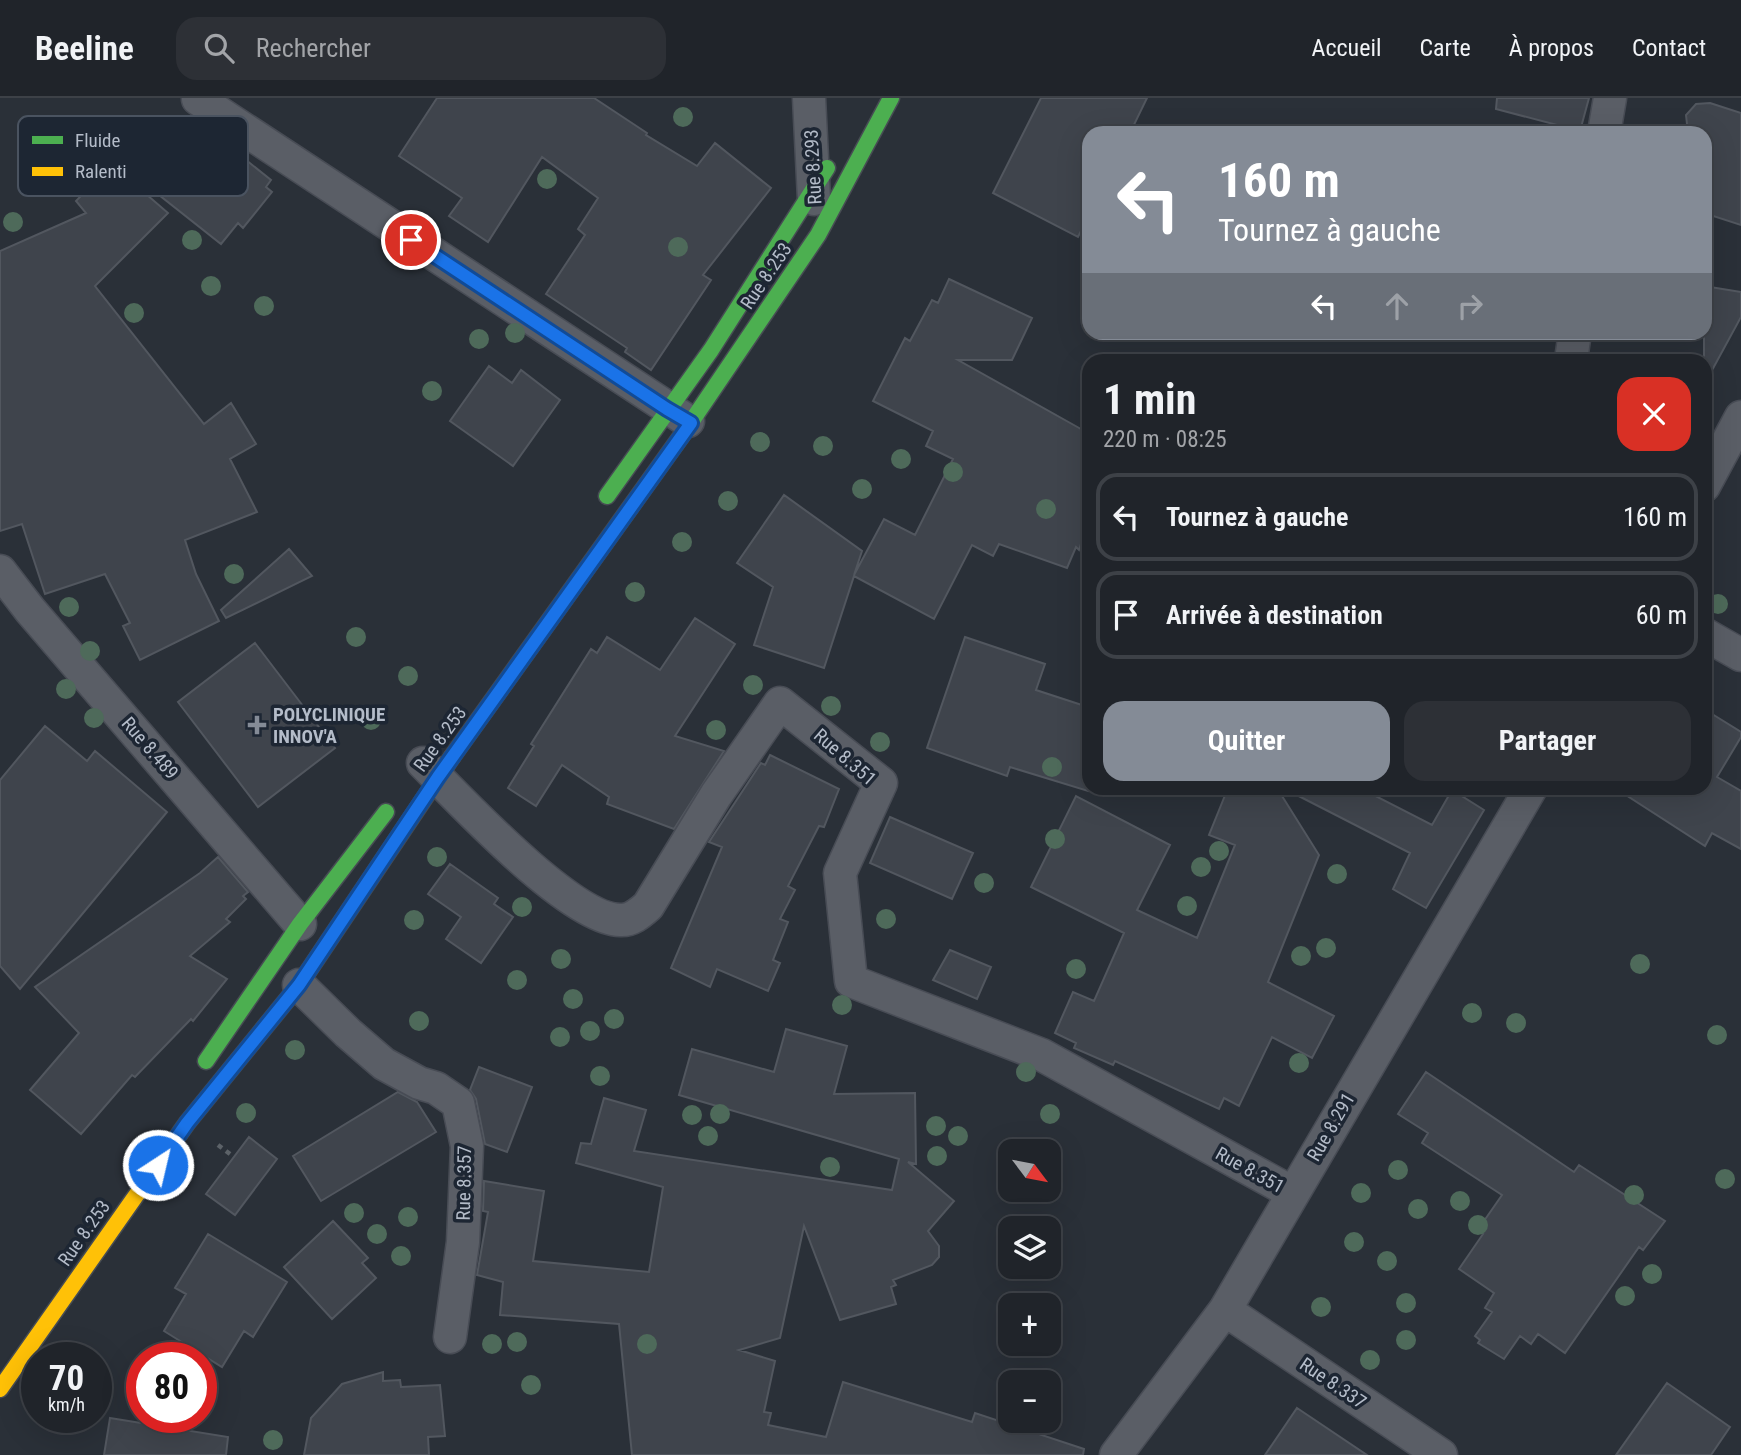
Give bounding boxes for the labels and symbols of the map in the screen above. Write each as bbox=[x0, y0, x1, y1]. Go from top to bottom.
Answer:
legend bbox=[18, 116, 248, 196]
text: Fluide bbox=[75, 129, 120, 152]
street label: Rue 8.293 bbox=[800, 129, 826, 205]
text: Ralenti bbox=[75, 160, 127, 183]
pin bbox=[381, 210, 441, 270]
street label: Rue 8.253 bbox=[735, 238, 797, 314]
street label: Rue 8.253 bbox=[409, 702, 471, 776]
place label: POLYCLINIQUE INNOV'A bbox=[273, 703, 385, 748]
street label: Rue 8.489 bbox=[117, 712, 183, 784]
marker: POLYCLINIQUE INNOV'A bbox=[247, 715, 267, 735]
street label: Rue 8.351 bbox=[809, 724, 881, 790]
street label: Rue 8.291 bbox=[1302, 1089, 1360, 1165]
position arrow bbox=[121, 1128, 195, 1202]
north arrow bbox=[998, 1139, 1060, 1202]
street label: Rue 8.351 bbox=[1212, 1142, 1288, 1198]
street label: Rue 8.357 bbox=[452, 1145, 476, 1221]
street label: Rue 8.253 bbox=[53, 1196, 115, 1270]
speed limit sign: 80 bbox=[126, 1342, 217, 1433]
street label: Rue 8.337 bbox=[1295, 1352, 1371, 1414]

